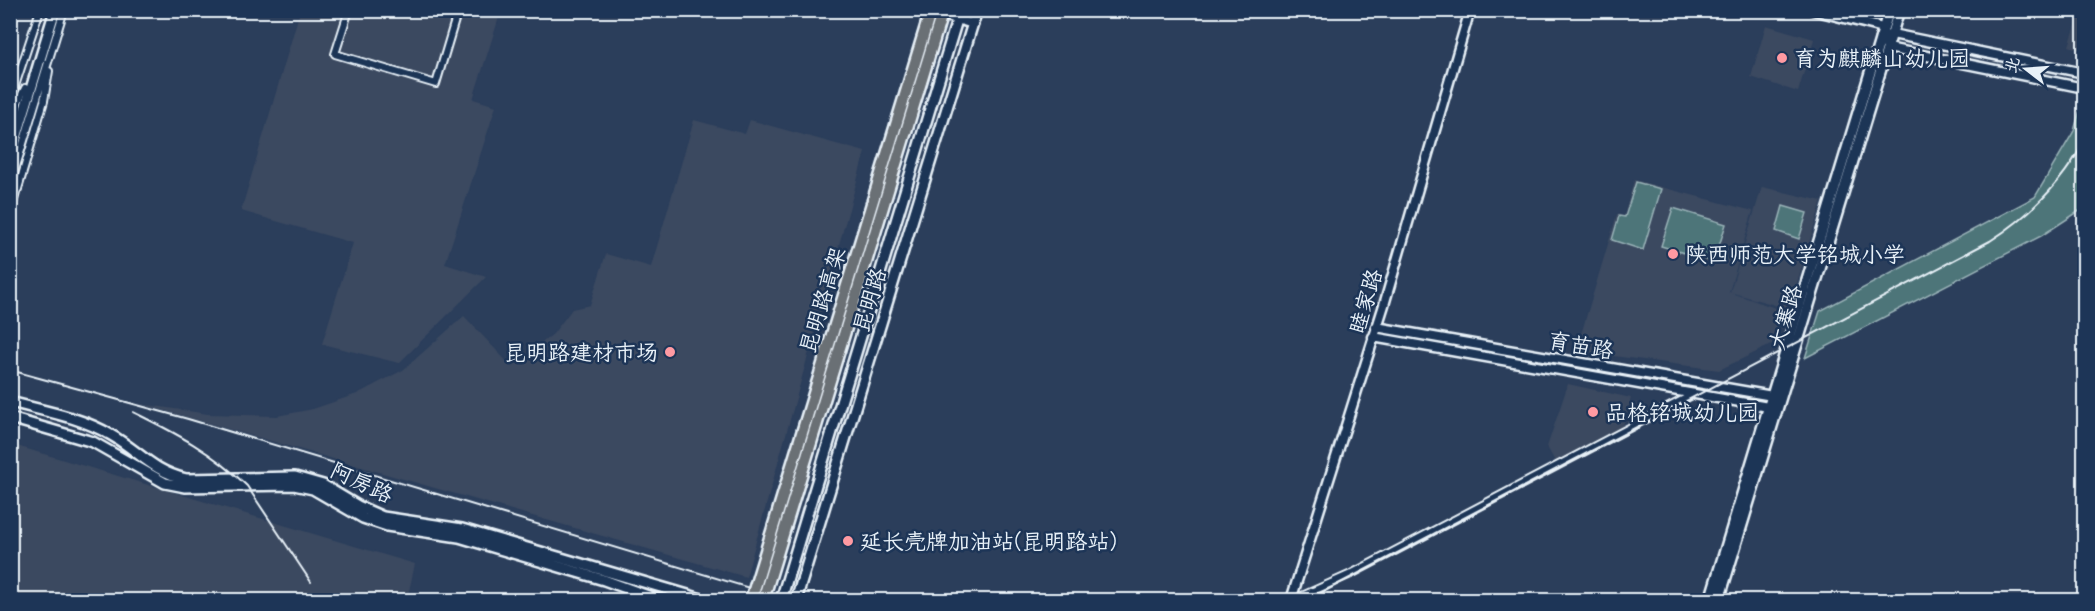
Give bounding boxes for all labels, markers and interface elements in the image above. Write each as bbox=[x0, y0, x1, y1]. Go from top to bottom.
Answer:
north arrow bbox=[1996, 39, 2056, 99]
place label: 育为麒麟山幼儿园 bbox=[1794, 46, 1970, 72]
marker: 育为麒麟山幼儿园 bbox=[1775, 51, 1789, 65]
text: 北 bbox=[2002, 55, 2024, 75]
place label: 陕西师范大学铭城小学 bbox=[1685, 242, 1905, 268]
street label: 昆明路高架 bbox=[794, 244, 851, 357]
marker: 陕西师范大学铭城小学 bbox=[1666, 247, 1680, 261]
street label: 昆明路 bbox=[848, 265, 892, 336]
street label: 睦家路 bbox=[1344, 266, 1388, 337]
street label: 大寨路 bbox=[1764, 282, 1808, 353]
street label: 育苗路 bbox=[1546, 327, 1616, 365]
place label: 昆明路建材市场 bbox=[504, 340, 658, 366]
marker: 昆明路建材市场 bbox=[663, 345, 677, 359]
place label: 品格铭城幼儿园 bbox=[1605, 400, 1759, 426]
marker: 品格铭城幼儿园 bbox=[1586, 405, 1600, 419]
street label: 阿房路 bbox=[326, 457, 397, 509]
place label: 延长壳牌加油站(昆明路站) bbox=[860, 529, 1117, 555]
marker: 延长壳牌加油站(昆明路站) bbox=[841, 534, 855, 548]

